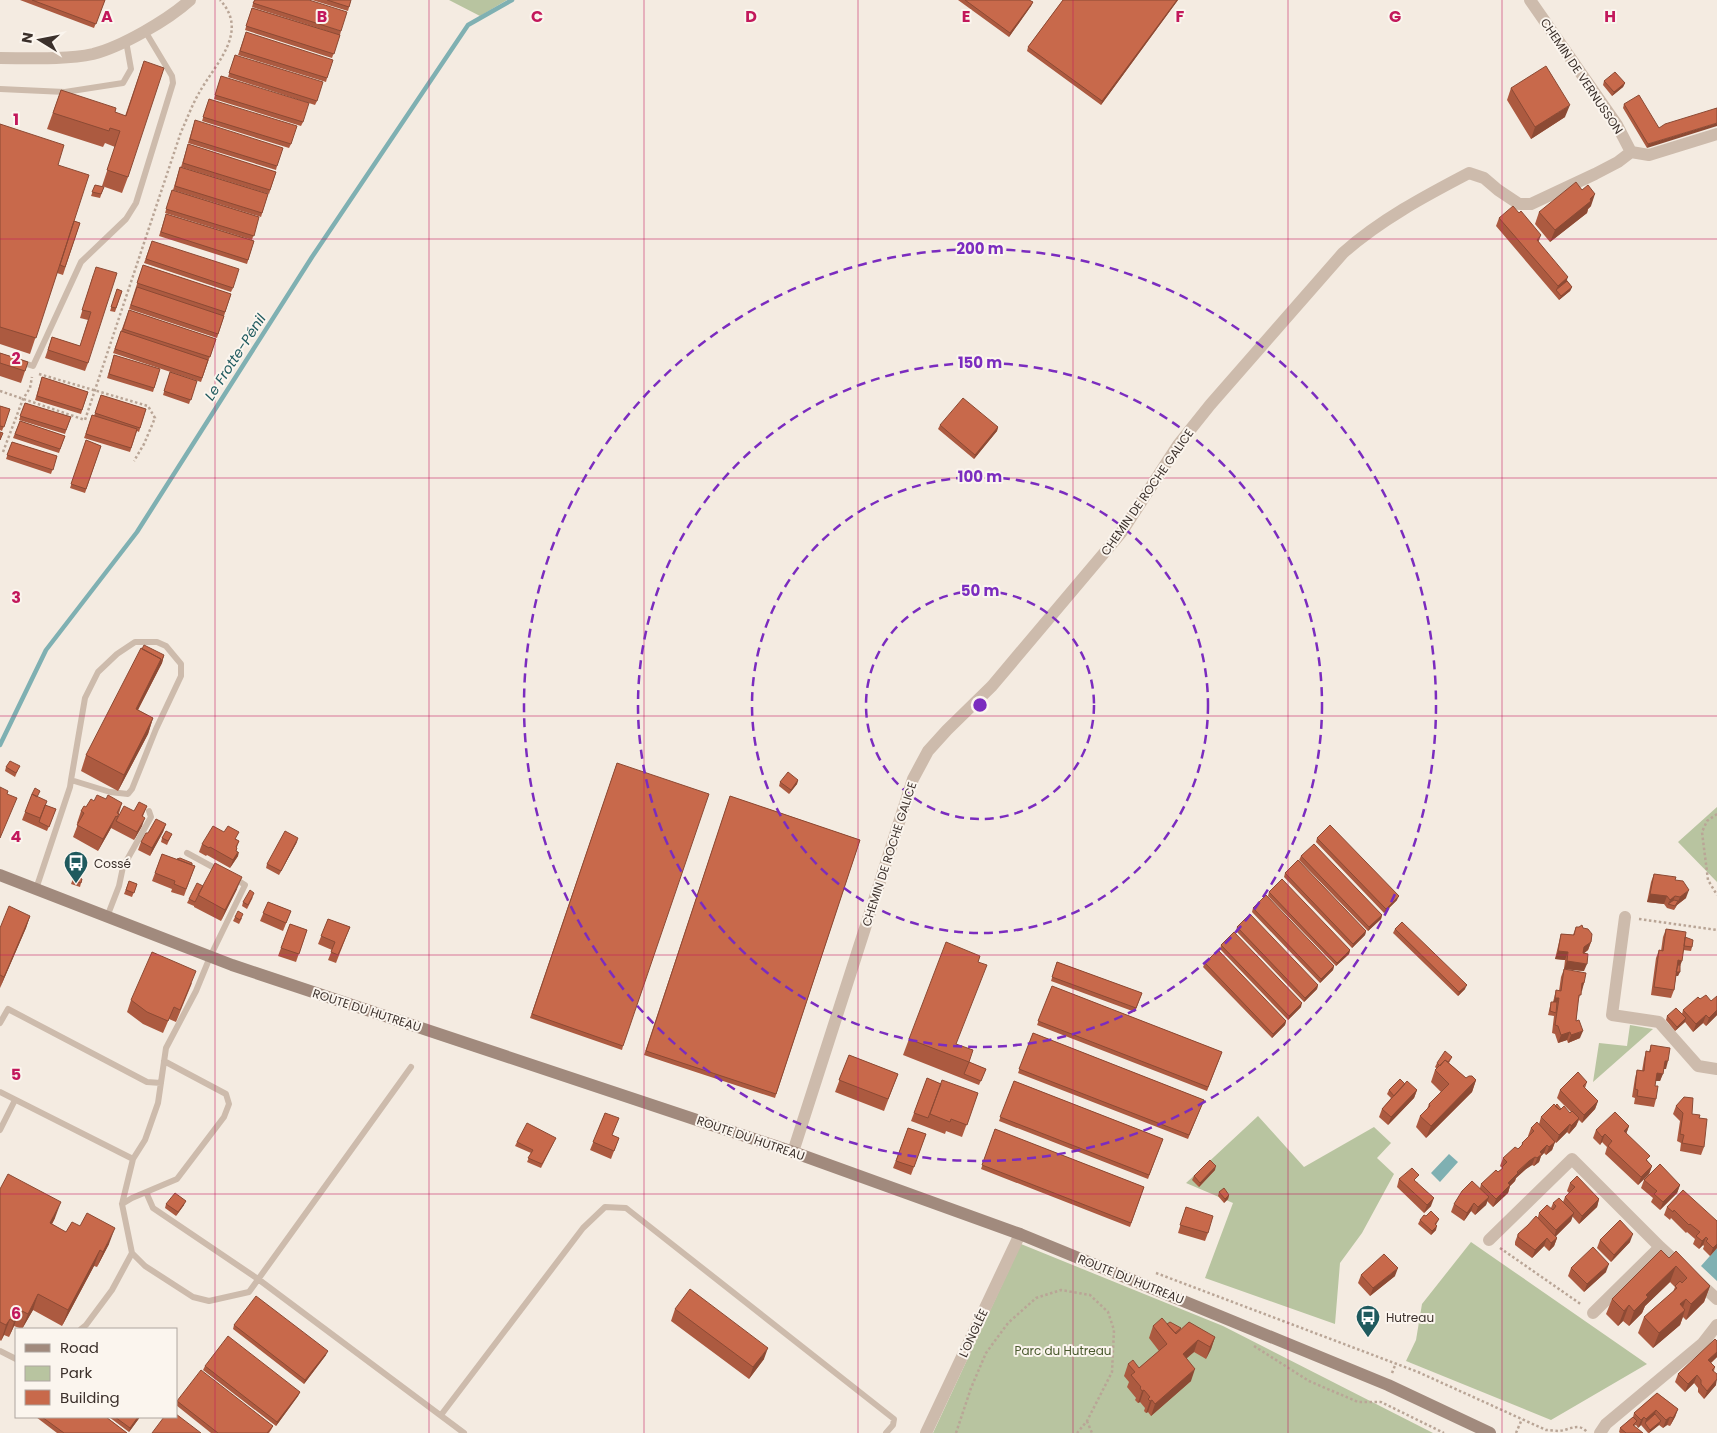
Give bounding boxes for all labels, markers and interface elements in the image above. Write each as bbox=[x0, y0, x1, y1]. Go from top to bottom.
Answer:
text: A bbox=[101, 5, 113, 28]
text: B bbox=[317, 5, 327, 28]
text: C bbox=[531, 5, 543, 28]
text: D bbox=[745, 5, 757, 28]
text: E bbox=[962, 5, 970, 28]
text: F bbox=[1176, 5, 1185, 28]
text: G bbox=[1389, 5, 1401, 28]
north arrow bbox=[15, 15, 65, 65]
street label: CHEMIN DE VERNUSSON bbox=[1538, 15, 1626, 137]
text: N bbox=[16, 31, 38, 45]
text: 1 bbox=[13, 108, 19, 131]
text: 200 m bbox=[956, 238, 1004, 259]
water label: Le Frotte-Pénil bbox=[200, 309, 271, 404]
text: 2 bbox=[11, 347, 21, 370]
text: 150 m bbox=[958, 352, 1002, 373]
street label: CHEMIN DE ROCHE GALICE bbox=[1097, 425, 1197, 559]
text: 100 m bbox=[958, 466, 1002, 487]
text: 50 m bbox=[961, 580, 999, 601]
text: 3 bbox=[11, 586, 21, 609]
centre of rings bbox=[971, 696, 989, 714]
street label: CHEMIN DE ROCHE GALICE bbox=[858, 780, 920, 928]
text: 4 bbox=[11, 825, 22, 848]
bus stop icon: Cossé bbox=[63, 850, 89, 884]
place label: Cossé bbox=[94, 855, 131, 872]
street label: ROUTE DU HUTREAU bbox=[311, 984, 423, 1036]
text: 5 bbox=[11, 1063, 21, 1086]
street label: ROUTE DU HUTREAU bbox=[695, 1112, 807, 1164]
street label: ROUTE DU HUTREAU bbox=[1075, 1250, 1187, 1308]
text: 6 bbox=[11, 1302, 21, 1325]
bus stop icon: Hutreau bbox=[1355, 1304, 1381, 1338]
street label: L'ONGLÉE bbox=[954, 1306, 992, 1360]
place label: Hutreau bbox=[1386, 1309, 1434, 1326]
legend bbox=[15, 1328, 178, 1418]
text: Road bbox=[60, 1337, 99, 1358]
park label: Parc du Hutreau bbox=[1014, 1342, 1112, 1359]
text: Park bbox=[60, 1362, 92, 1383]
text: Building bbox=[60, 1387, 120, 1408]

